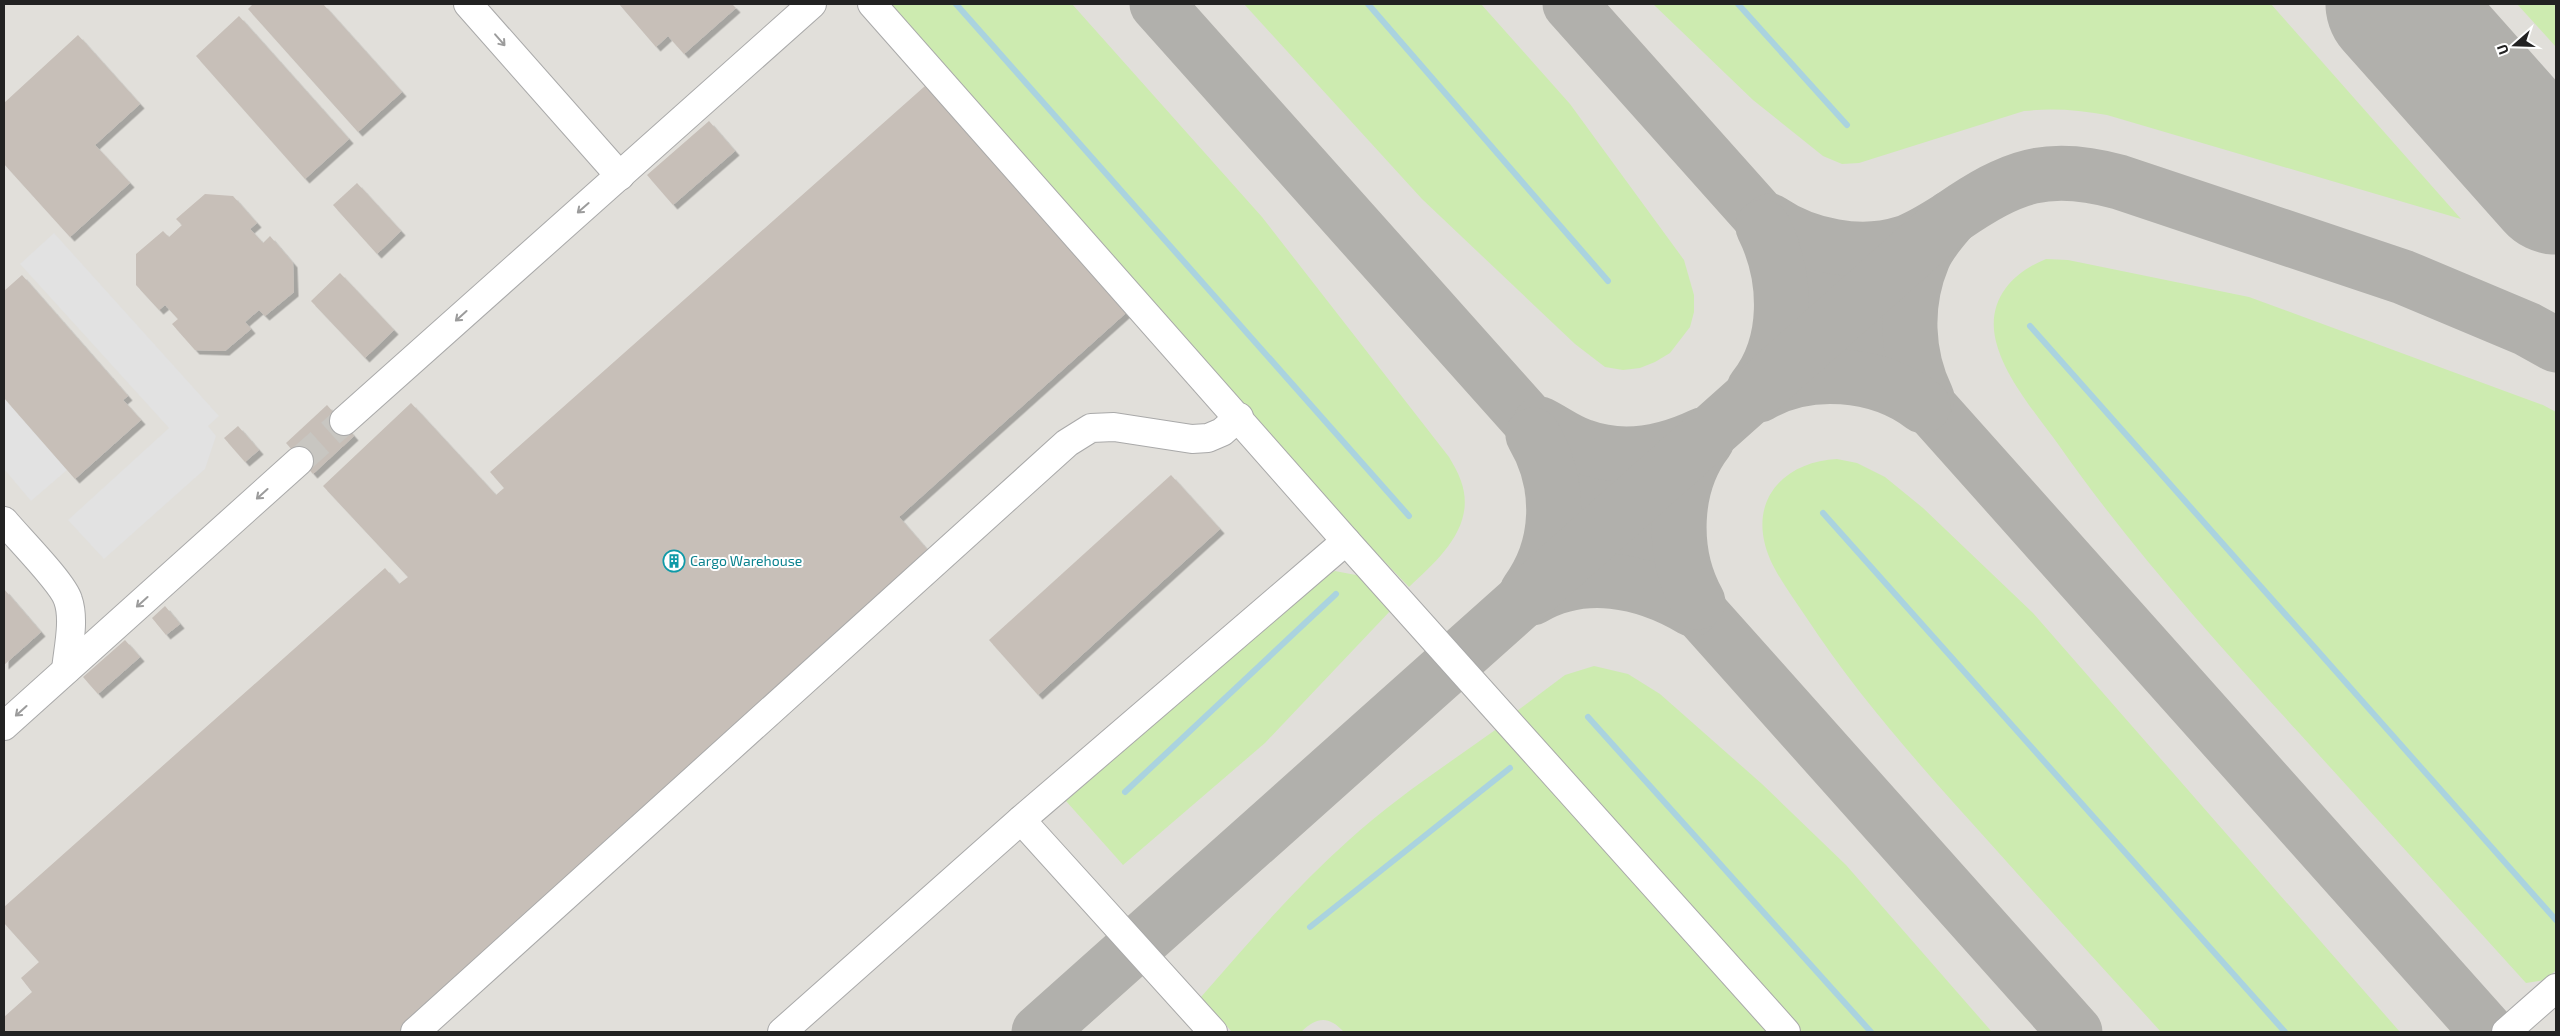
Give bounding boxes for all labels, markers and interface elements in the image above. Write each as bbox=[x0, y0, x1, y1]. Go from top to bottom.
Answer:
north arrow bbox=[2490, 20, 2540, 70]
one-way arrow bbox=[494, 34, 506, 47]
text: U bbox=[2493, 42, 2512, 57]
one-way arrow bbox=[576, 203, 589, 214]
one-way arrow bbox=[454, 310, 467, 321]
one-way arrow bbox=[256, 488, 269, 499]
building icon: Cargo Warehouse bbox=[662, 549, 686, 573]
place label: Cargo Warehouse bbox=[690, 552, 802, 569]
one-way arrow bbox=[135, 596, 148, 608]
one-way arrow bbox=[14, 705, 27, 717]

